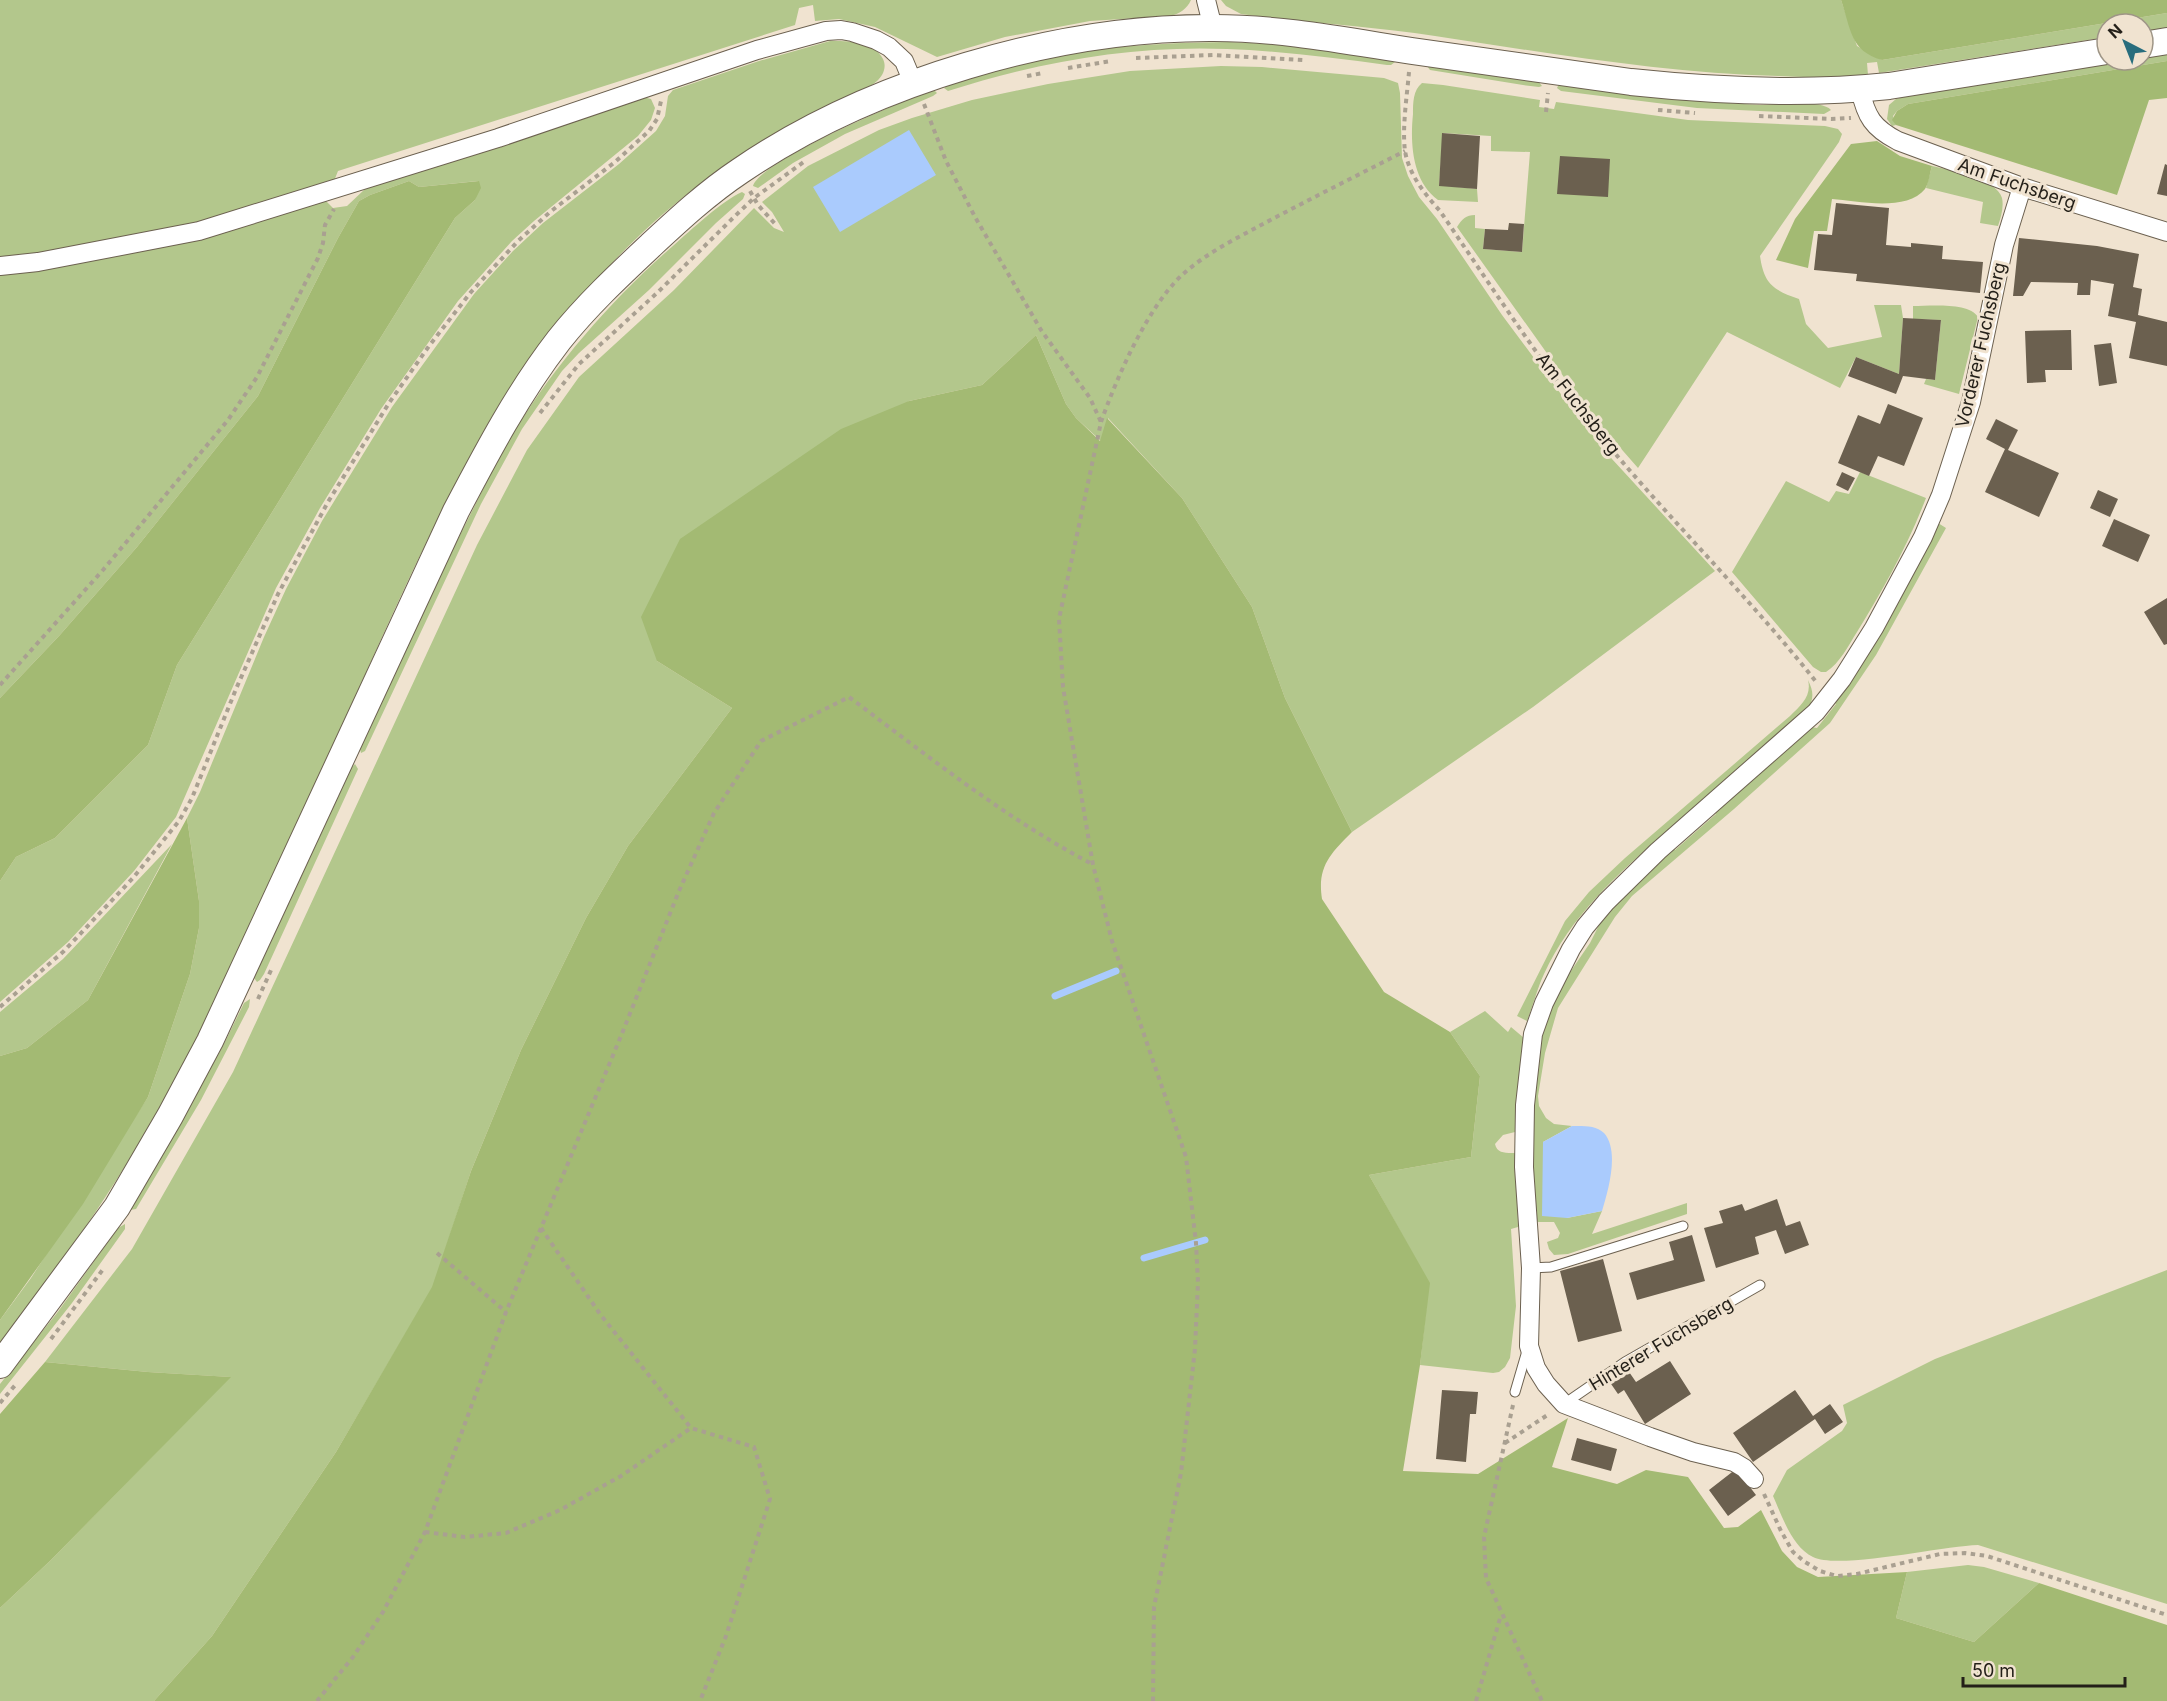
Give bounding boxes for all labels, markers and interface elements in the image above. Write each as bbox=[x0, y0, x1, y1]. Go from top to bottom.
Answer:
north arrow bbox=[2095, 12, 2155, 72]
text: N bbox=[2104, 19, 2126, 42]
street label: Am Fuchsberg bbox=[1955, 154, 2079, 214]
street label: Vorderer Fuchsberg bbox=[1951, 260, 2010, 430]
street label: Am Fuchsberg bbox=[1532, 349, 1625, 459]
street label: Hinterer Fuchsberg bbox=[1585, 1292, 1736, 1395]
scale bar bbox=[1963, 1650, 2125, 1688]
text: 50 m bbox=[1972, 1660, 2015, 1681]

